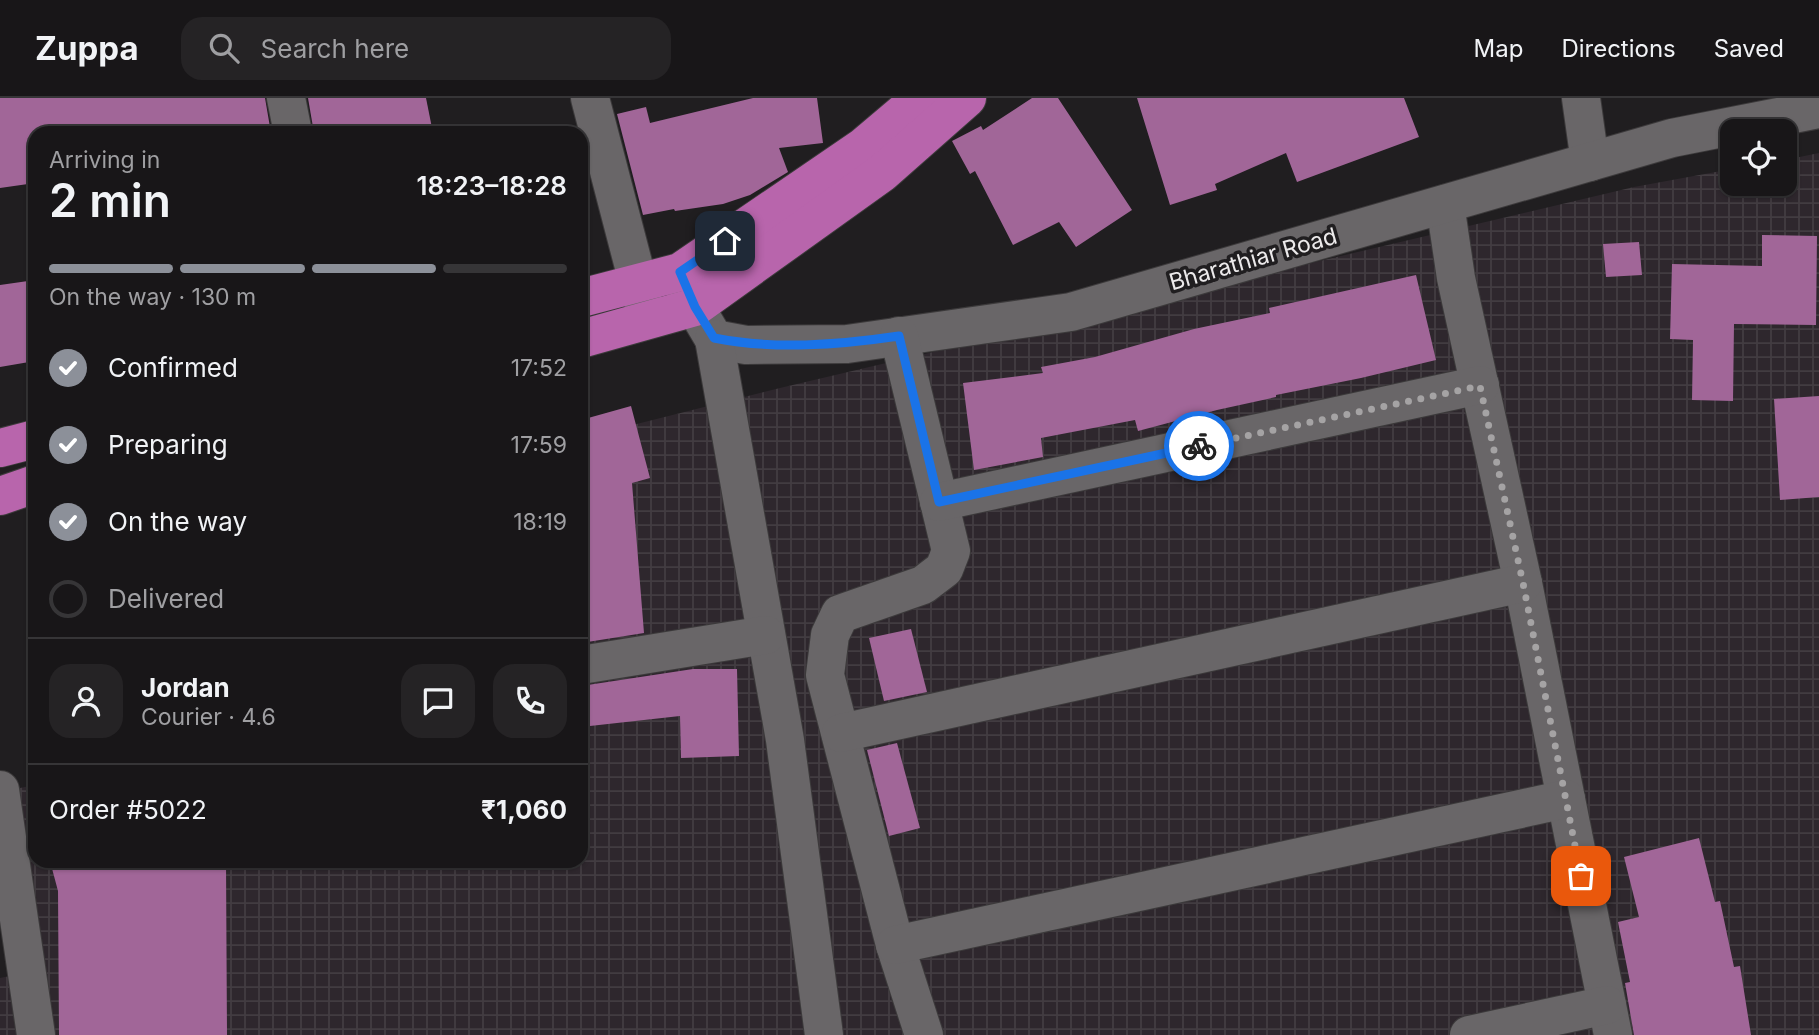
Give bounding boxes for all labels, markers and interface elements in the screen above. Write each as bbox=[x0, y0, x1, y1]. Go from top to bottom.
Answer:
search box bbox=[181, 17, 671, 80]
text: Zuppa bbox=[35, 28, 139, 68]
icon: search bbox=[205, 29, 243, 67]
text: Search here bbox=[261, 33, 409, 64]
text: Map bbox=[1474, 34, 1523, 63]
text: Directions bbox=[1561, 34, 1676, 63]
text: Saved bbox=[1714, 34, 1784, 63]
map controls bbox=[1720, 119, 1797, 196]
button: locate bbox=[1720, 119, 1797, 196]
text: Arriving in bbox=[49, 146, 160, 174]
text: 18:23–18:28 bbox=[417, 170, 567, 201]
text: 2 min bbox=[49, 172, 171, 228]
pin bbox=[695, 211, 755, 271]
icon: home bbox=[706, 222, 744, 260]
street label: Bharathiar Road bbox=[1166, 222, 1340, 296]
text: On the way · 130 m bbox=[49, 283, 256, 311]
icon: check bbox=[49, 349, 87, 387]
text: Confirmed bbox=[108, 352, 238, 383]
text: 17:52 bbox=[511, 354, 567, 382]
courier bbox=[1164, 411, 1234, 481]
icon: check bbox=[49, 426, 87, 464]
icon: bike bbox=[1180, 427, 1218, 465]
text: Preparing bbox=[108, 429, 228, 460]
text: 17:59 bbox=[511, 431, 567, 459]
icon: check bbox=[49, 503, 87, 541]
text: On the way bbox=[108, 506, 247, 537]
text: 18:19 bbox=[513, 508, 567, 536]
text: Delivered bbox=[108, 583, 224, 614]
button: person bbox=[49, 664, 123, 738]
button: chat bbox=[401, 664, 475, 738]
button: phone bbox=[493, 664, 567, 738]
text: Jordan bbox=[141, 672, 230, 703]
text: Courier · 4.6 bbox=[141, 703, 276, 731]
text: Order #5022 bbox=[49, 794, 207, 825]
text: ₹1,060 bbox=[481, 794, 567, 825]
pin bbox=[1551, 846, 1611, 906]
icon: bag bbox=[1562, 857, 1600, 895]

